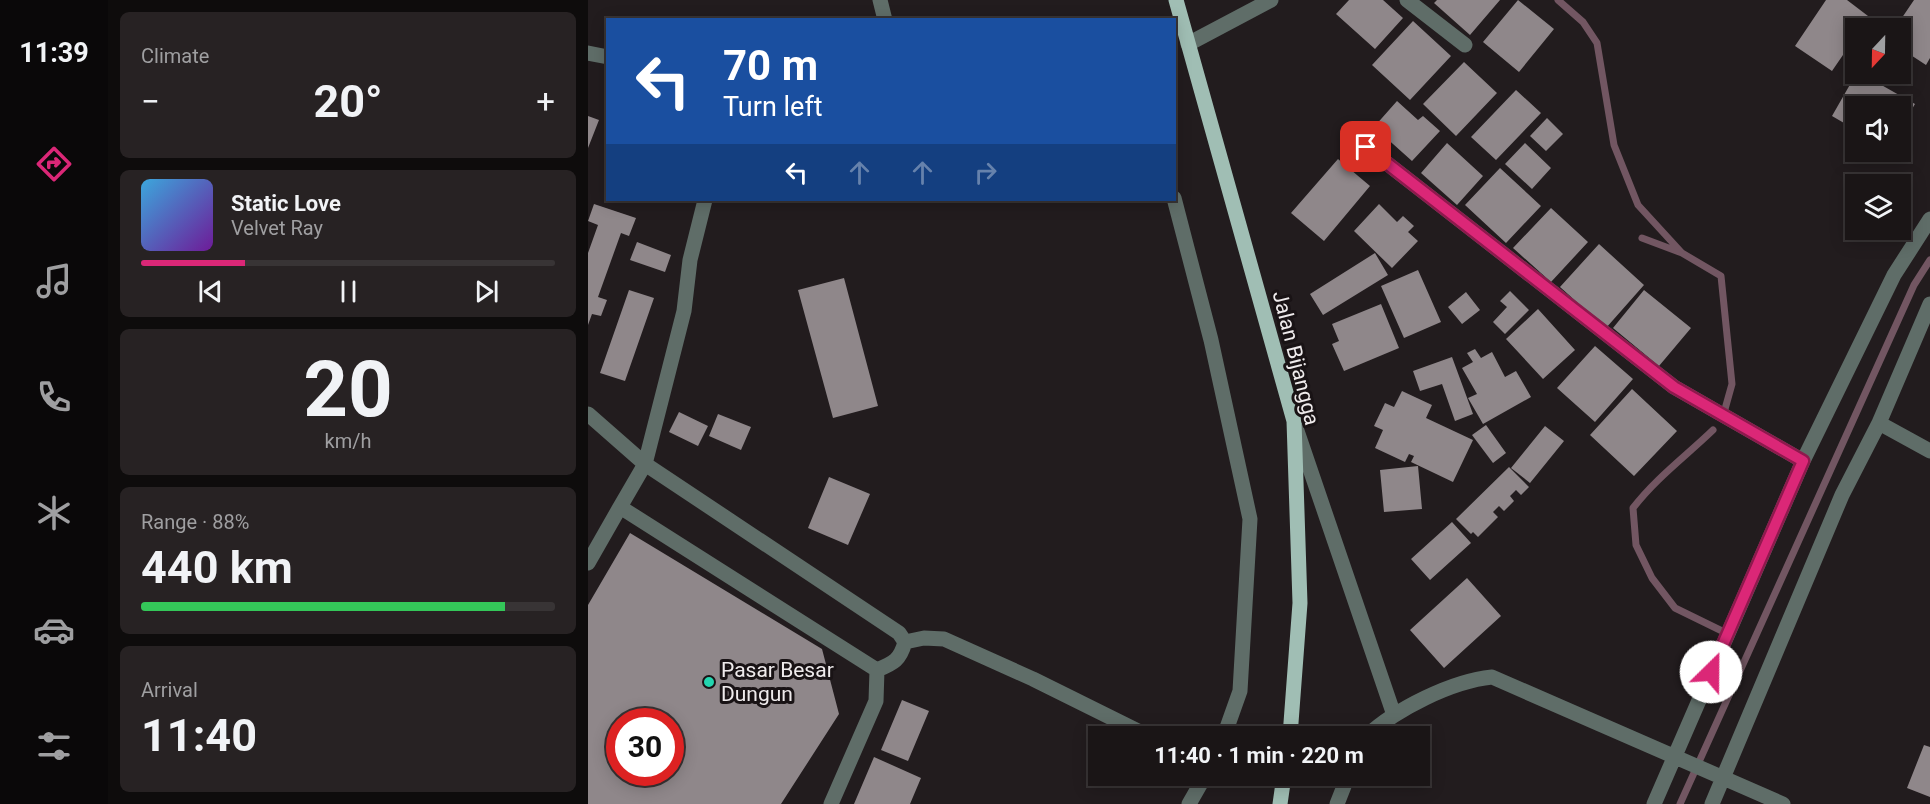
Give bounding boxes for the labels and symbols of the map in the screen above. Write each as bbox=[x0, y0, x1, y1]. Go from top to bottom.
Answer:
north arrow bbox=[1845, 18, 1911, 84]
pin bbox=[1340, 121, 1391, 172]
street label: Jalan Bijangga bbox=[1268, 288, 1324, 428]
position arrow bbox=[1679, 640, 1743, 704]
place label: Pasar Besar Dungun bbox=[721, 658, 834, 706]
marker: Pasar Besar Dungun bbox=[702, 675, 716, 689]
speed limit sign: 30 bbox=[606, 708, 684, 786]

